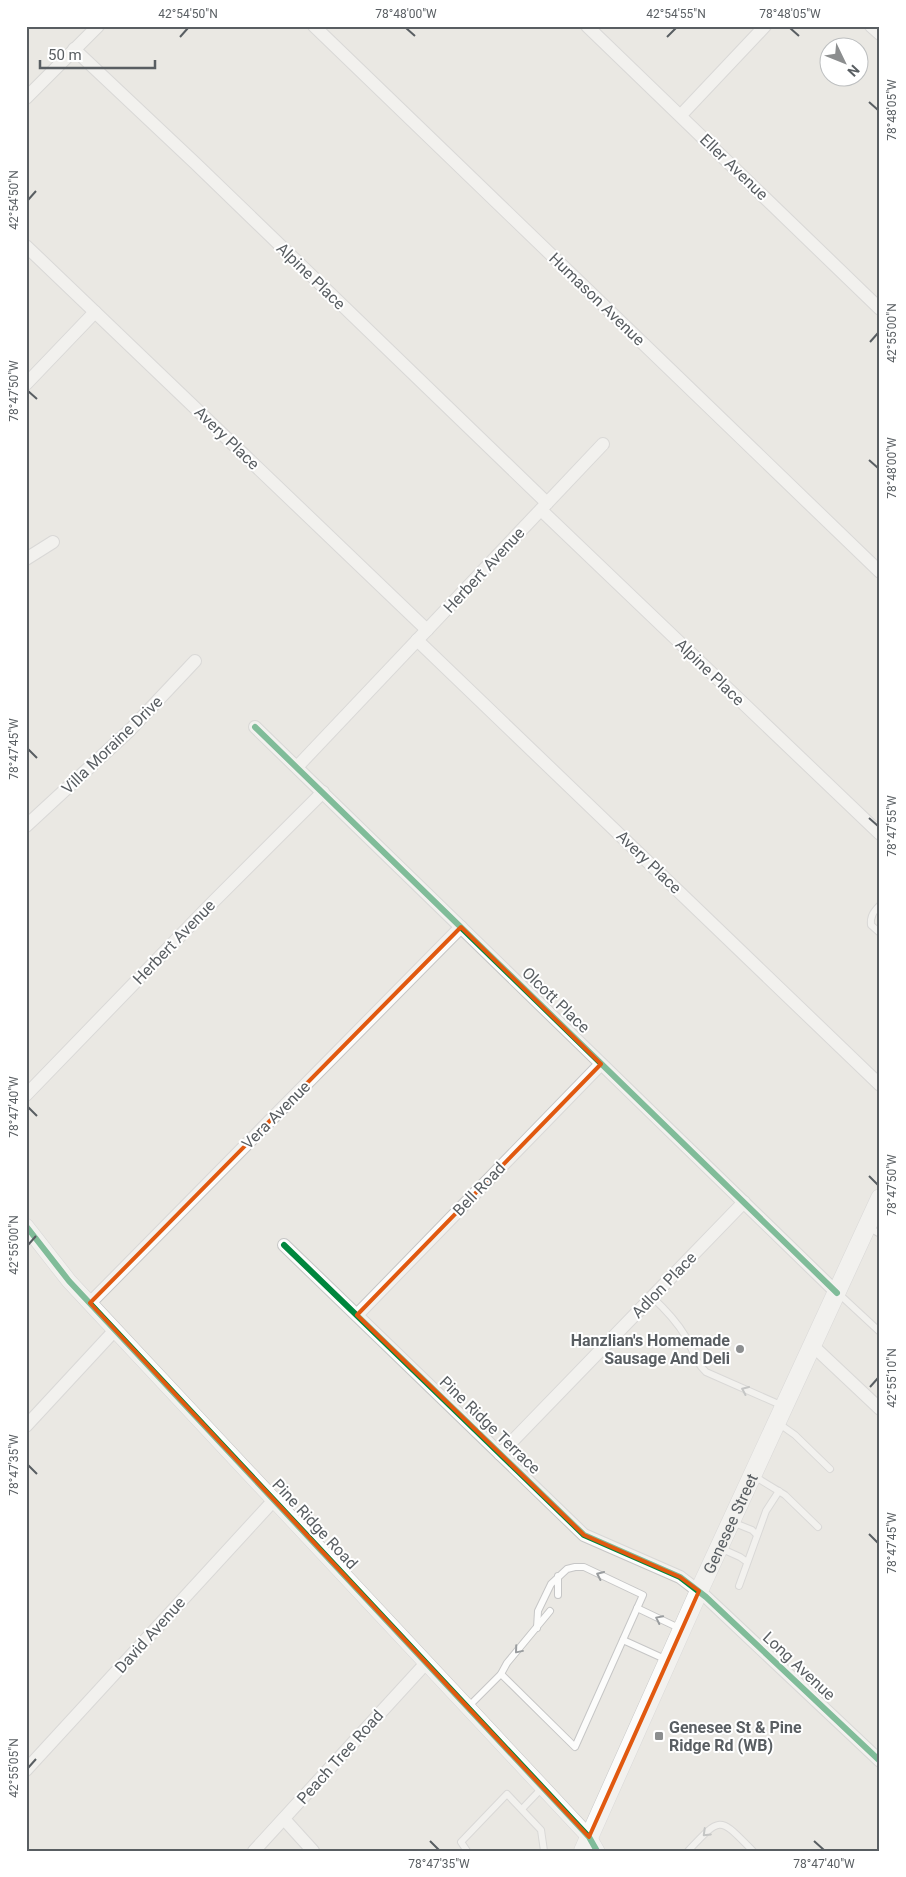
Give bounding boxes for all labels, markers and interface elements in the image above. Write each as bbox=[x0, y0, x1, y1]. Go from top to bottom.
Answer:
text: 42°54'50"N bbox=[158, 7, 218, 21]
text: 78°48'00"W bbox=[375, 7, 437, 21]
text: 42°54'55"N bbox=[646, 7, 706, 21]
text: 78°48'05"W bbox=[759, 7, 821, 21]
scale bar bbox=[40, 38, 155, 70]
north arrow bbox=[818, 38, 868, 88]
text: 50 m bbox=[48, 46, 82, 64]
text: N bbox=[844, 62, 863, 80]
text: 78°48'05"W bbox=[885, 79, 899, 141]
street label: Eller Avenue bbox=[696, 130, 772, 204]
text: 42°54'50"N bbox=[7, 170, 21, 230]
street label: Alpine Place bbox=[273, 239, 349, 313]
street label: Humason Avenue bbox=[545, 249, 649, 349]
text: 42°55'00"N bbox=[885, 303, 899, 363]
text: 78°47'50"W bbox=[7, 360, 21, 422]
street label: Avery Place bbox=[191, 402, 263, 474]
text: 78°48'00"W bbox=[885, 437, 899, 499]
street label: Herbert Avenue bbox=[439, 523, 529, 617]
street label: Alpine Place bbox=[672, 635, 748, 709]
street label: Villa Moraine Drive bbox=[58, 692, 166, 798]
text: 78°47'45"W bbox=[7, 718, 21, 780]
text: 78°47'55"W bbox=[885, 795, 899, 857]
street label: Avery Place bbox=[613, 826, 685, 898]
street label: Herbert Avenue bbox=[129, 896, 219, 988]
street label: Olcott Place bbox=[518, 963, 594, 1037]
text: 78°47'40"W bbox=[7, 1076, 21, 1138]
street label: Vera Avenue bbox=[238, 1077, 314, 1153]
text: 78°47'50"W bbox=[885, 1154, 899, 1216]
street label: Bell Road bbox=[449, 1158, 509, 1220]
text: 42°55'00"N bbox=[7, 1215, 21, 1275]
street label: Adlon Place bbox=[628, 1248, 700, 1322]
place label: Hanzlian's Homemade Sausage And Deli bbox=[571, 1331, 730, 1368]
marker: Hanzlian's Homemade Sausage And Deli bbox=[734, 1343, 746, 1355]
text: 42°55'10"N bbox=[885, 1348, 899, 1408]
street label: Pine Ridge Terrace bbox=[436, 1372, 544, 1478]
one-way arrow bbox=[741, 1385, 750, 1396]
text: 78°47'35"W bbox=[7, 1434, 21, 1496]
street label: Genesee Street bbox=[699, 1470, 761, 1577]
street label: Pine Ridge Road bbox=[268, 1475, 362, 1573]
text: 78°47'45"W bbox=[885, 1512, 899, 1574]
one-way arrow bbox=[596, 1571, 605, 1581]
street label: David Avenue bbox=[111, 1593, 189, 1677]
one-way arrow bbox=[655, 1615, 664, 1625]
street label: Long Avenue bbox=[759, 1628, 839, 1704]
one-way arrow bbox=[515, 1644, 524, 1653]
street label: Peach Tree Road bbox=[293, 1706, 387, 1808]
place label: Genesee St & Pine Ridge Rd (WB) bbox=[669, 1718, 802, 1755]
marker: Genesee St & Pine Ridge Rd (WB) bbox=[653, 1730, 665, 1742]
text: 42°55'05"N bbox=[7, 1738, 21, 1798]
one-way arrow bbox=[702, 1827, 711, 1836]
text: 78°47'35"W bbox=[408, 1857, 470, 1871]
text: 78°47'40"W bbox=[793, 1857, 855, 1871]

